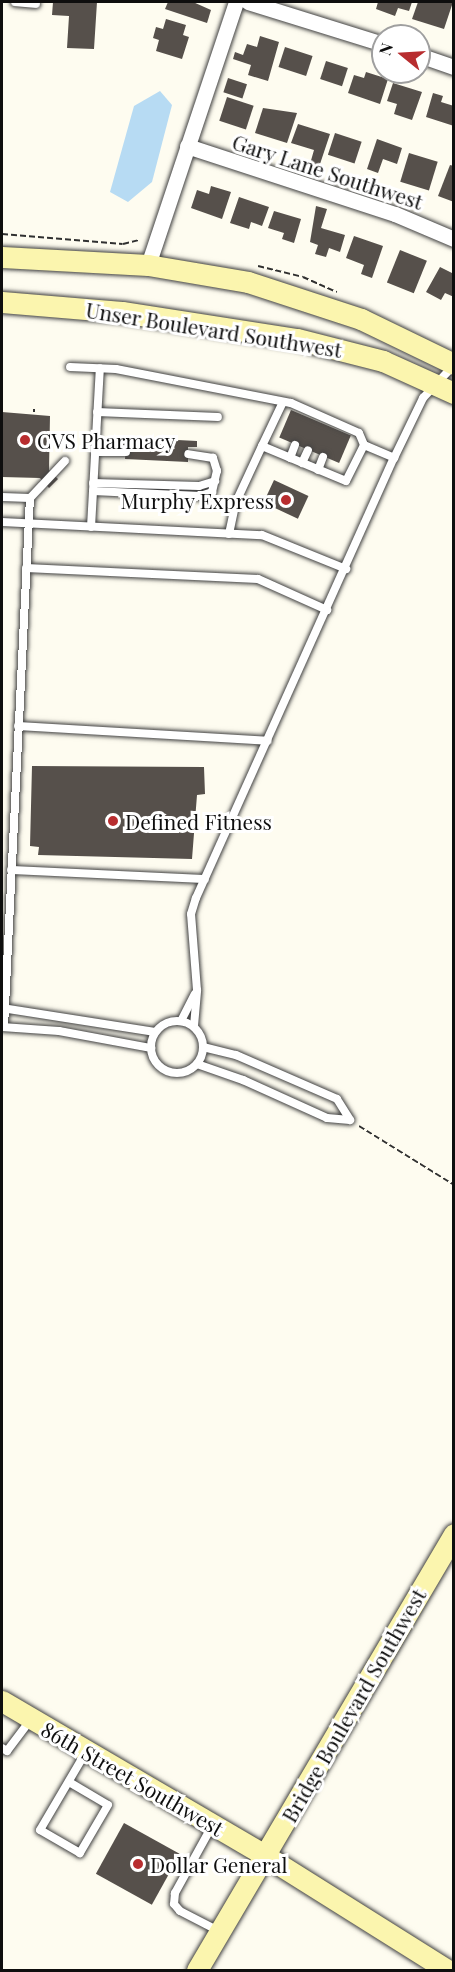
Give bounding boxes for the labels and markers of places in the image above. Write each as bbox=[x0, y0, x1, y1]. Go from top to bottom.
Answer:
place label: CVS Pharmacy bbox=[37, 427, 175, 453]
marker: CVS Pharmacy bbox=[18, 433, 32, 447]
place label: Murphy Express bbox=[120, 487, 274, 513]
marker: Murphy Express bbox=[279, 493, 293, 507]
place label: Defined Fitness bbox=[125, 808, 272, 834]
marker: Defined Fitness bbox=[106, 814, 120, 828]
place label: Dollar General bbox=[150, 1851, 288, 1877]
marker: Dollar General bbox=[131, 1857, 145, 1871]

